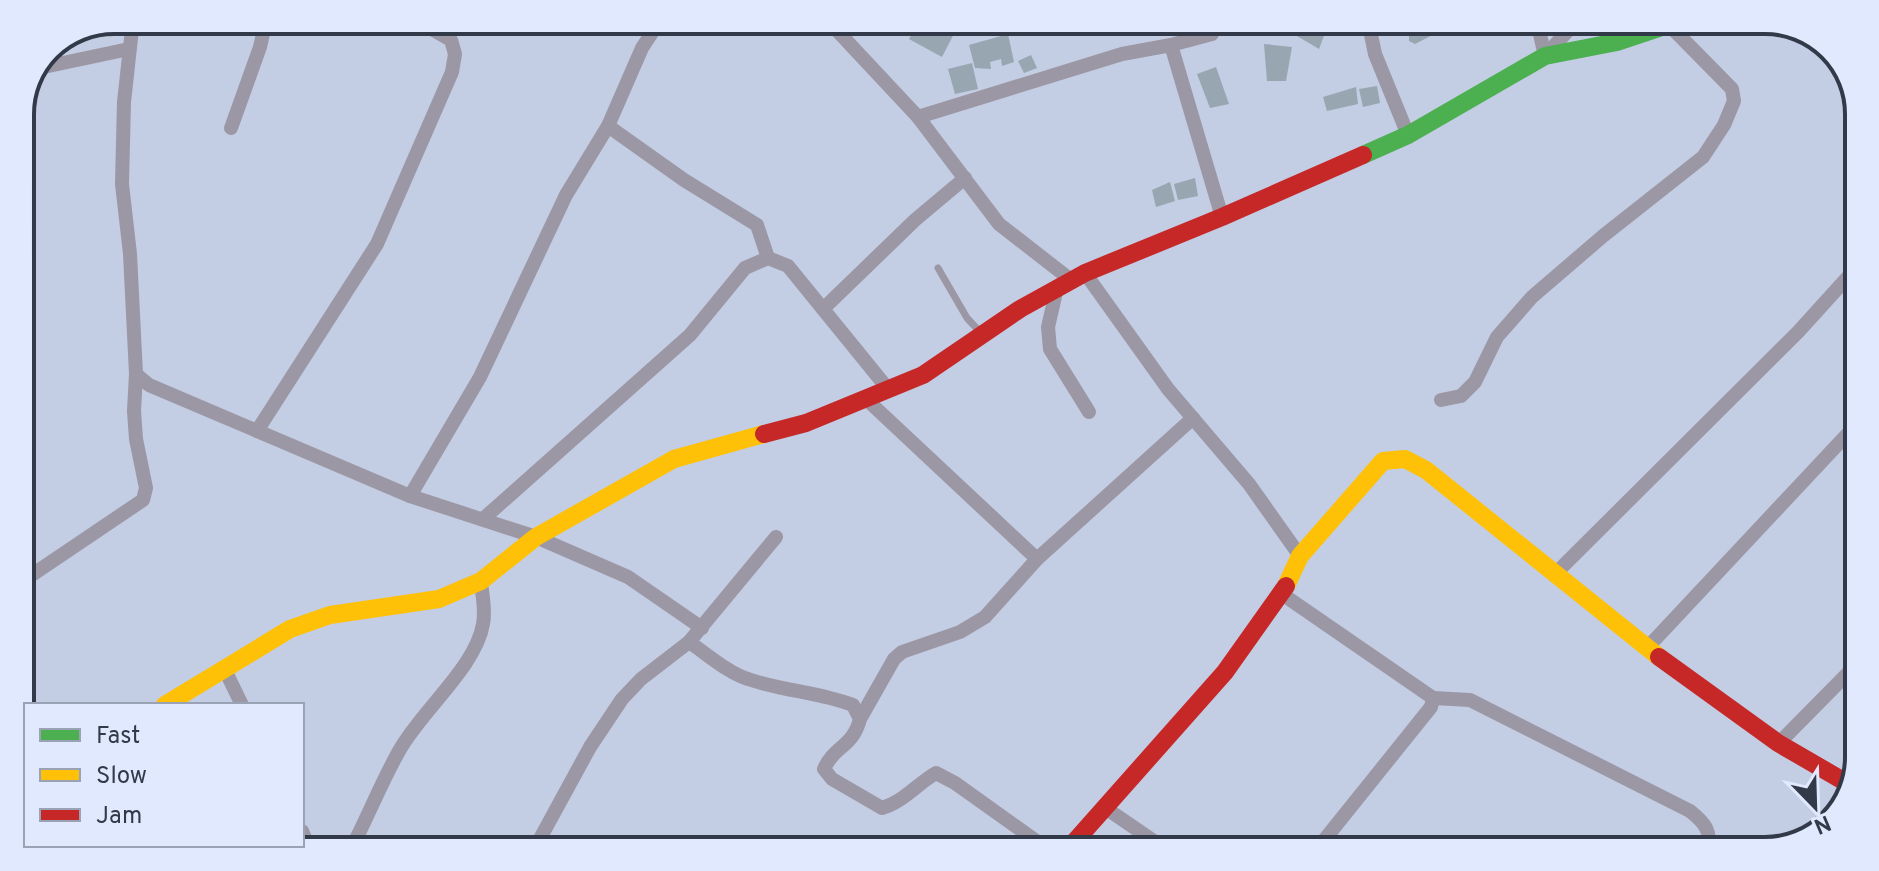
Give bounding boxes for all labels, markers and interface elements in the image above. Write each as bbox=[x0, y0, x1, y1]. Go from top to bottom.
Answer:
legend bbox=[24, 703, 304, 847]
text: Fast bbox=[96, 722, 140, 752]
text: Slow bbox=[96, 762, 147, 792]
north arrow bbox=[1775, 767, 1855, 847]
text: Jam bbox=[96, 802, 142, 832]
text: N bbox=[1809, 808, 1834, 839]

